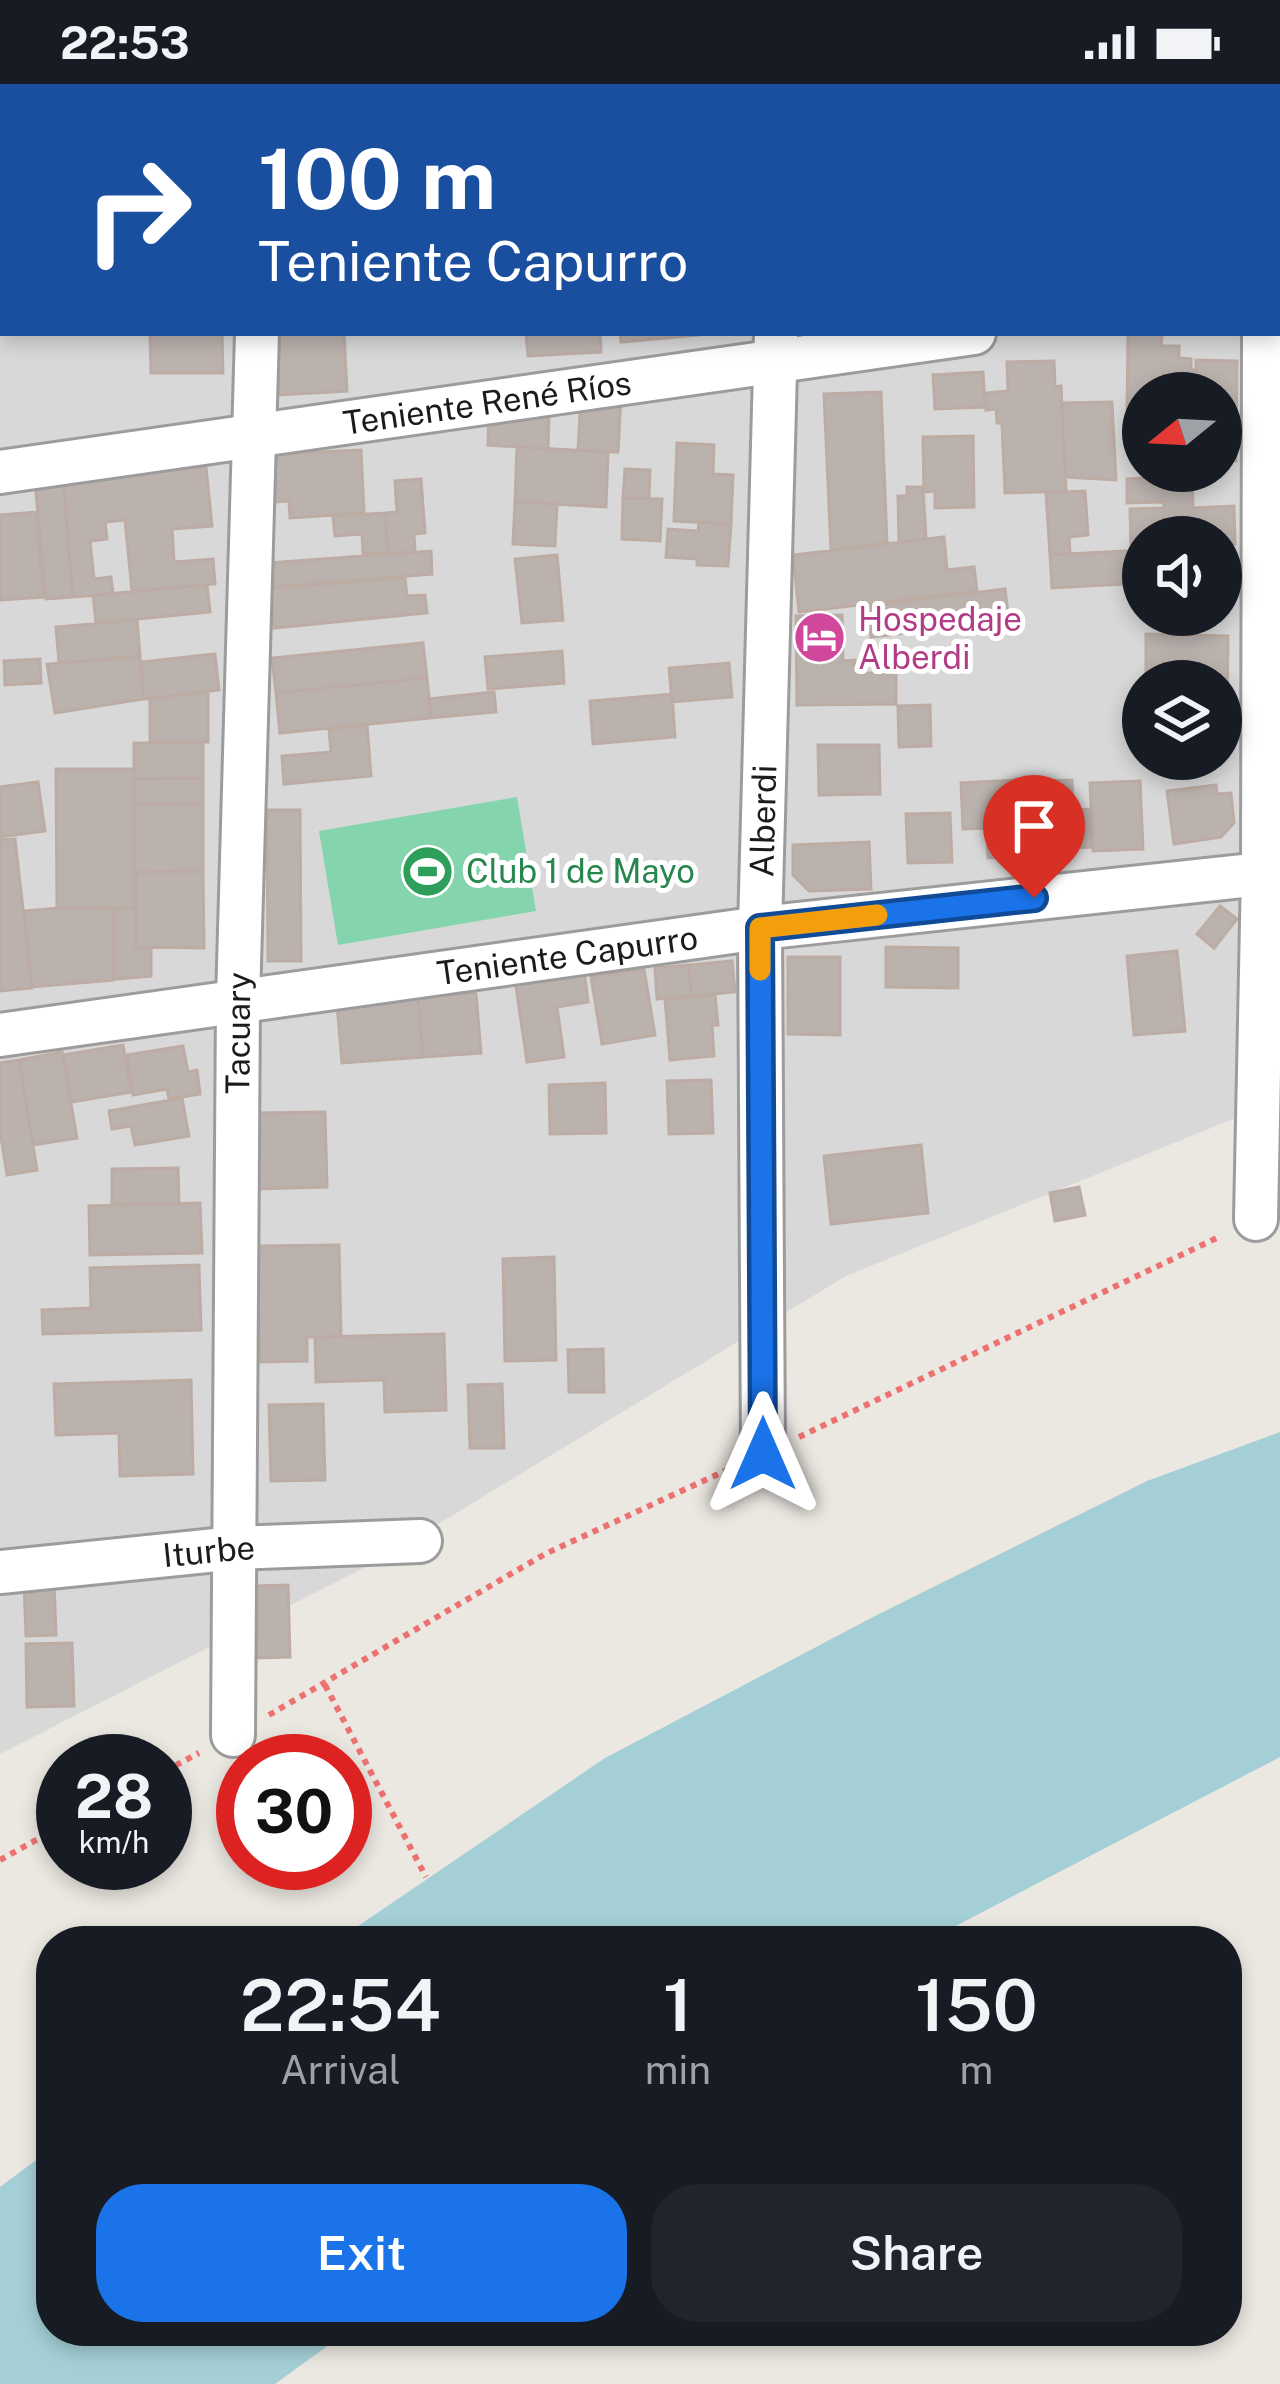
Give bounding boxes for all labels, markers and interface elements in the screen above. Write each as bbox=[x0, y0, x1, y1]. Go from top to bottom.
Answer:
text: 22:53 bbox=[60, 16, 190, 69]
text: 100 m bbox=[258, 129, 496, 228]
icon: right bbox=[60, 132, 216, 288]
text: Teniente Capurro bbox=[258, 230, 688, 293]
street label: Teniente René Ríos bbox=[341, 363, 634, 442]
north arrow bbox=[1122, 372, 1242, 492]
map controls bbox=[1122, 372, 1242, 780]
button: sound bbox=[1122, 516, 1242, 636]
place label: Hospedaje Alberdi bbox=[858, 600, 1022, 676]
hotel icon: Hospedaje Alberdi bbox=[791, 610, 847, 666]
button: layers bbox=[1122, 660, 1242, 780]
street label: Alberdi bbox=[742, 764, 783, 878]
pin bbox=[983, 775, 1085, 898]
icon: arrive bbox=[1001, 793, 1067, 859]
sports icon: Club 1 de Mayo bbox=[399, 843, 455, 899]
place label: Club 1 de Mayo bbox=[466, 852, 695, 890]
street label: Teniente Capurro bbox=[434, 918, 700, 992]
street label: Tacuary bbox=[218, 971, 258, 1094]
position arrow bbox=[700, 1391, 826, 1517]
street label: Iturbe bbox=[161, 1528, 256, 1574]
speed limit sign: 30 bbox=[216, 1734, 372, 1890]
text: 28 bbox=[75, 1761, 153, 1832]
text: km/h bbox=[79, 1824, 149, 1860]
text: 22:54 bbox=[240, 1963, 441, 2047]
text: 1 bbox=[663, 1963, 693, 2047]
text: 150 bbox=[915, 1963, 1038, 2047]
text: Arrival bbox=[280, 2047, 401, 2093]
text: min bbox=[645, 2047, 711, 2093]
text: m bbox=[960, 2047, 993, 2093]
button: Exit bbox=[96, 2184, 627, 2322]
button: Share bbox=[651, 2184, 1182, 2322]

